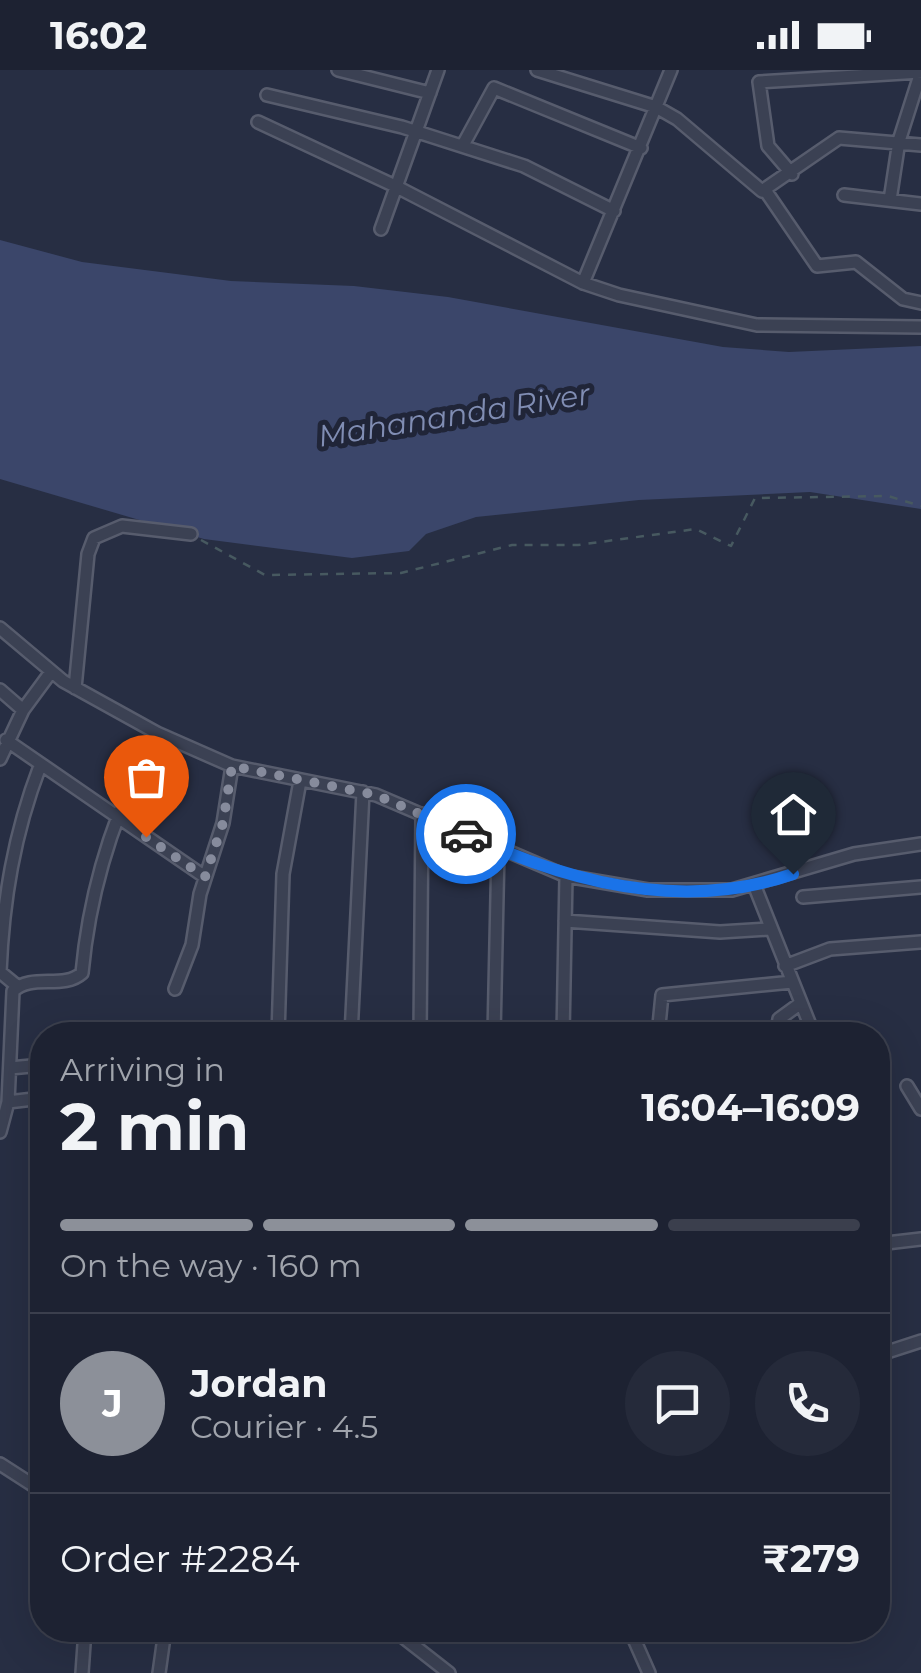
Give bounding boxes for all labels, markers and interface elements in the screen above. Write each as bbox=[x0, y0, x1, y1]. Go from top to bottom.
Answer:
text: 16:02 bbox=[50, 12, 147, 59]
water label: Mahananda River bbox=[315, 375, 594, 455]
pin bbox=[104, 735, 189, 838]
icon: bag bbox=[119, 750, 174, 805]
pin bbox=[751, 772, 836, 875]
courier bbox=[416, 784, 516, 884]
icon: home bbox=[766, 787, 821, 842]
icon: car bbox=[439, 807, 494, 862]
text: Arriving in bbox=[60, 1050, 225, 1089]
text: 16:04–16:09 bbox=[641, 1084, 860, 1131]
text: 2 min bbox=[60, 1087, 249, 1166]
text: On the way · 160 m bbox=[60, 1246, 362, 1285]
button: chat bbox=[625, 1351, 730, 1456]
button: phone bbox=[755, 1351, 860, 1456]
text: Jordan bbox=[190, 1360, 328, 1407]
text: J bbox=[102, 1380, 123, 1427]
text: Courier · 4.5 bbox=[190, 1407, 378, 1446]
text: Order #2284 bbox=[60, 1535, 300, 1582]
text: ₹279 bbox=[762, 1535, 860, 1582]

